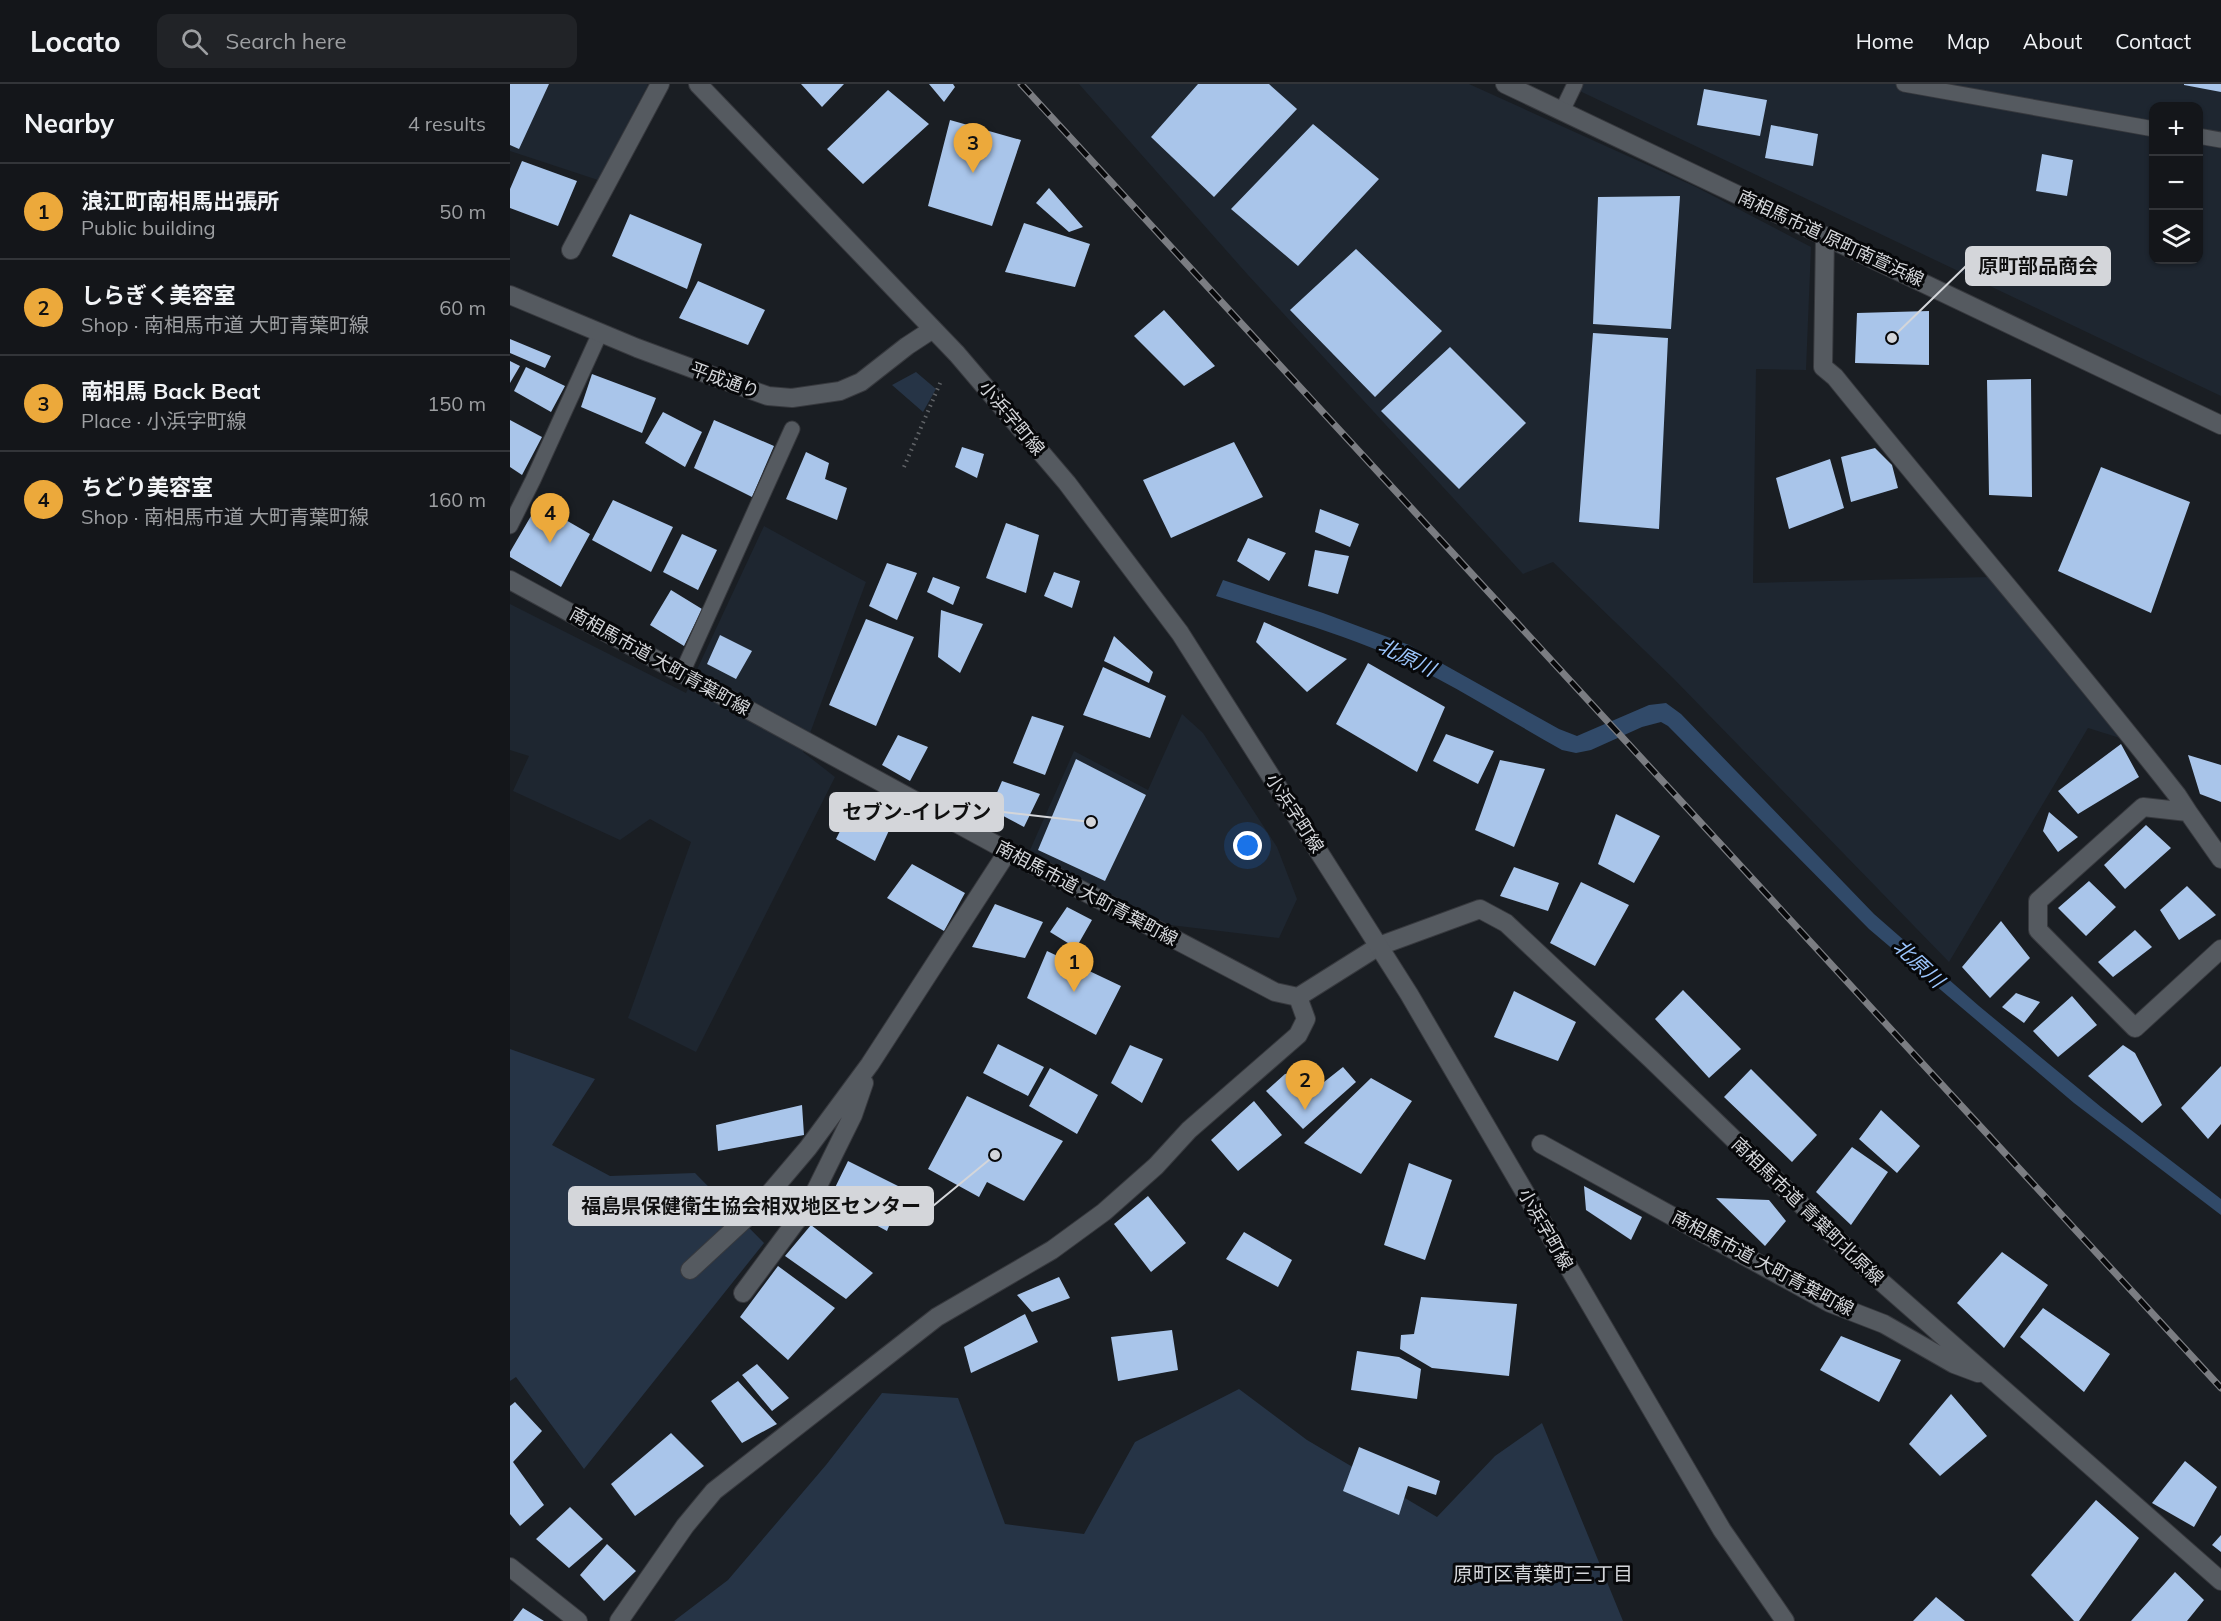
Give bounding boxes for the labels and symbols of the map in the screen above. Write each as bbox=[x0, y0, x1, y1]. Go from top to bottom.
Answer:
pin: 3 bbox=[954, 124, 992, 173]
street label: 南相馬市道 原町南萱浜線 bbox=[1734, 185, 1928, 291]
callout: 原町部品商会 bbox=[1966, 247, 2110, 285]
text: 原町部品商会 bbox=[1978, 253, 2098, 278]
street label: 平成通り bbox=[687, 357, 763, 403]
street label: 小浜字町線 bbox=[974, 376, 1050, 460]
pin: 4 bbox=[530, 494, 570, 543]
street label: 南相馬市道 大町青葉町線 bbox=[566, 602, 754, 720]
water label: 北原川 bbox=[1375, 633, 1441, 682]
street label: 小浜字町線 bbox=[1261, 769, 1329, 857]
callout: セブン-イレブン bbox=[830, 793, 1003, 831]
text: セブン-イレブン bbox=[843, 799, 991, 824]
your location bbox=[1233, 831, 1262, 860]
street label: 南相馬市道 大町青葉町線 bbox=[992, 835, 1182, 951]
water label: 北原川 bbox=[1889, 933, 1951, 994]
pin: 1 bbox=[1054, 942, 1094, 992]
pin: 2 bbox=[1286, 1060, 1324, 1110]
street label: 南相馬市道 青葉町北原線 bbox=[1727, 1132, 1889, 1290]
street label: 小浜字町線 bbox=[1514, 1184, 1578, 1274]
callout: 福島県保健衛生協会相双地区センター bbox=[569, 1187, 933, 1225]
text: 福島県保健衛生協会相双地区センター bbox=[581, 1193, 921, 1218]
street label: 南相馬市道 大町青葉町線 bbox=[1668, 1205, 1858, 1321]
district label: 原町区青葉町三丁目 bbox=[1453, 1561, 1633, 1586]

